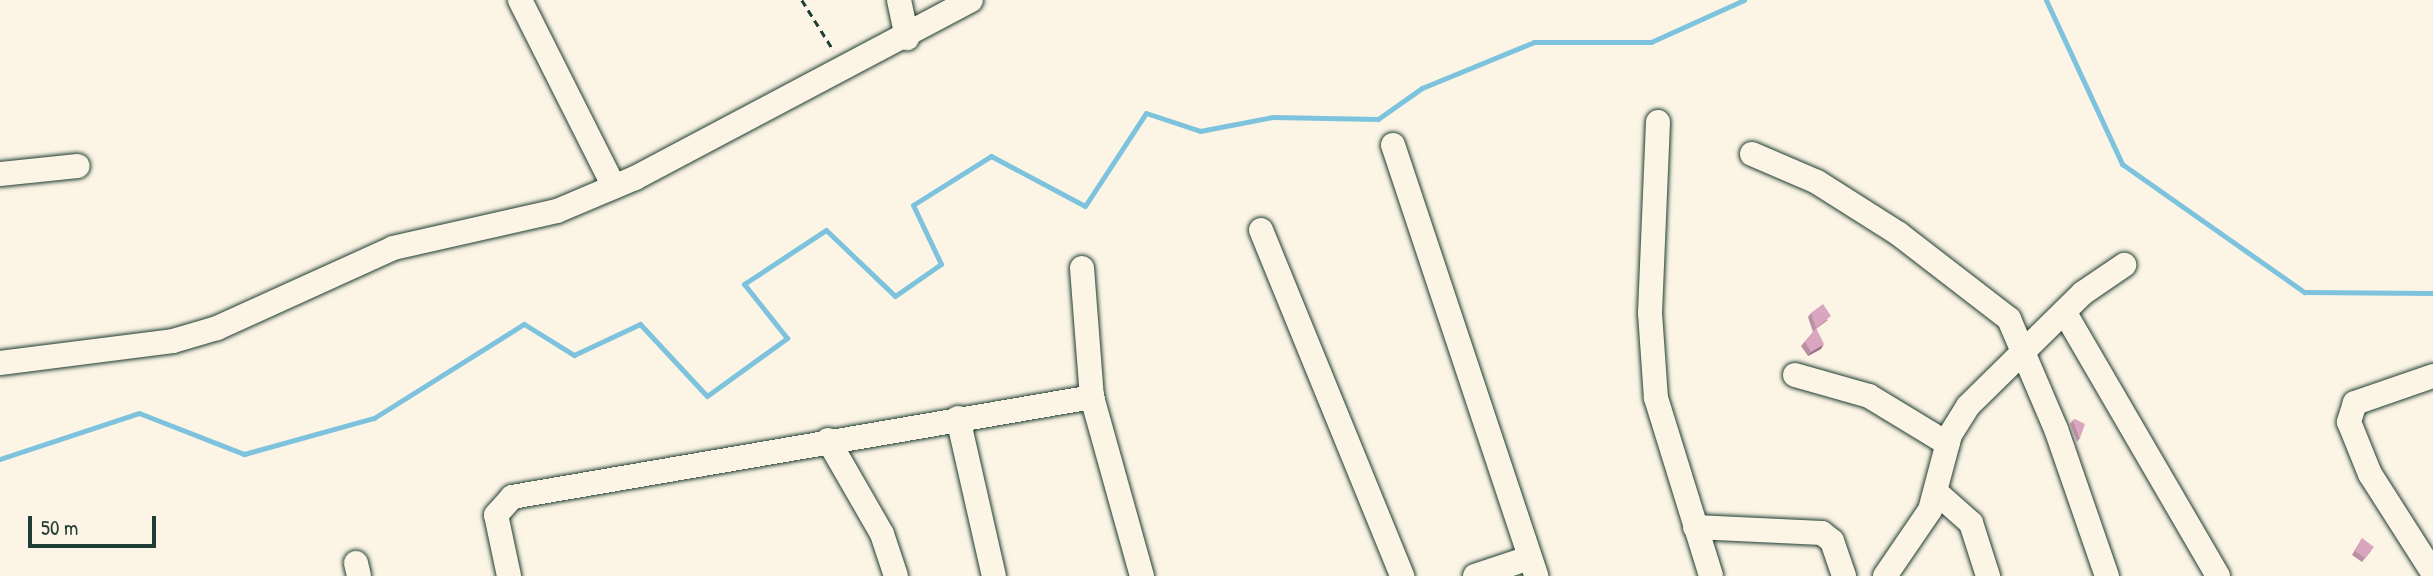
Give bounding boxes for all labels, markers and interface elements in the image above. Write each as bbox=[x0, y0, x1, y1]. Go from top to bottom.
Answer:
scale bar bbox=[32, 503, 159, 546]
text: 50 m bbox=[41, 513, 78, 542]

